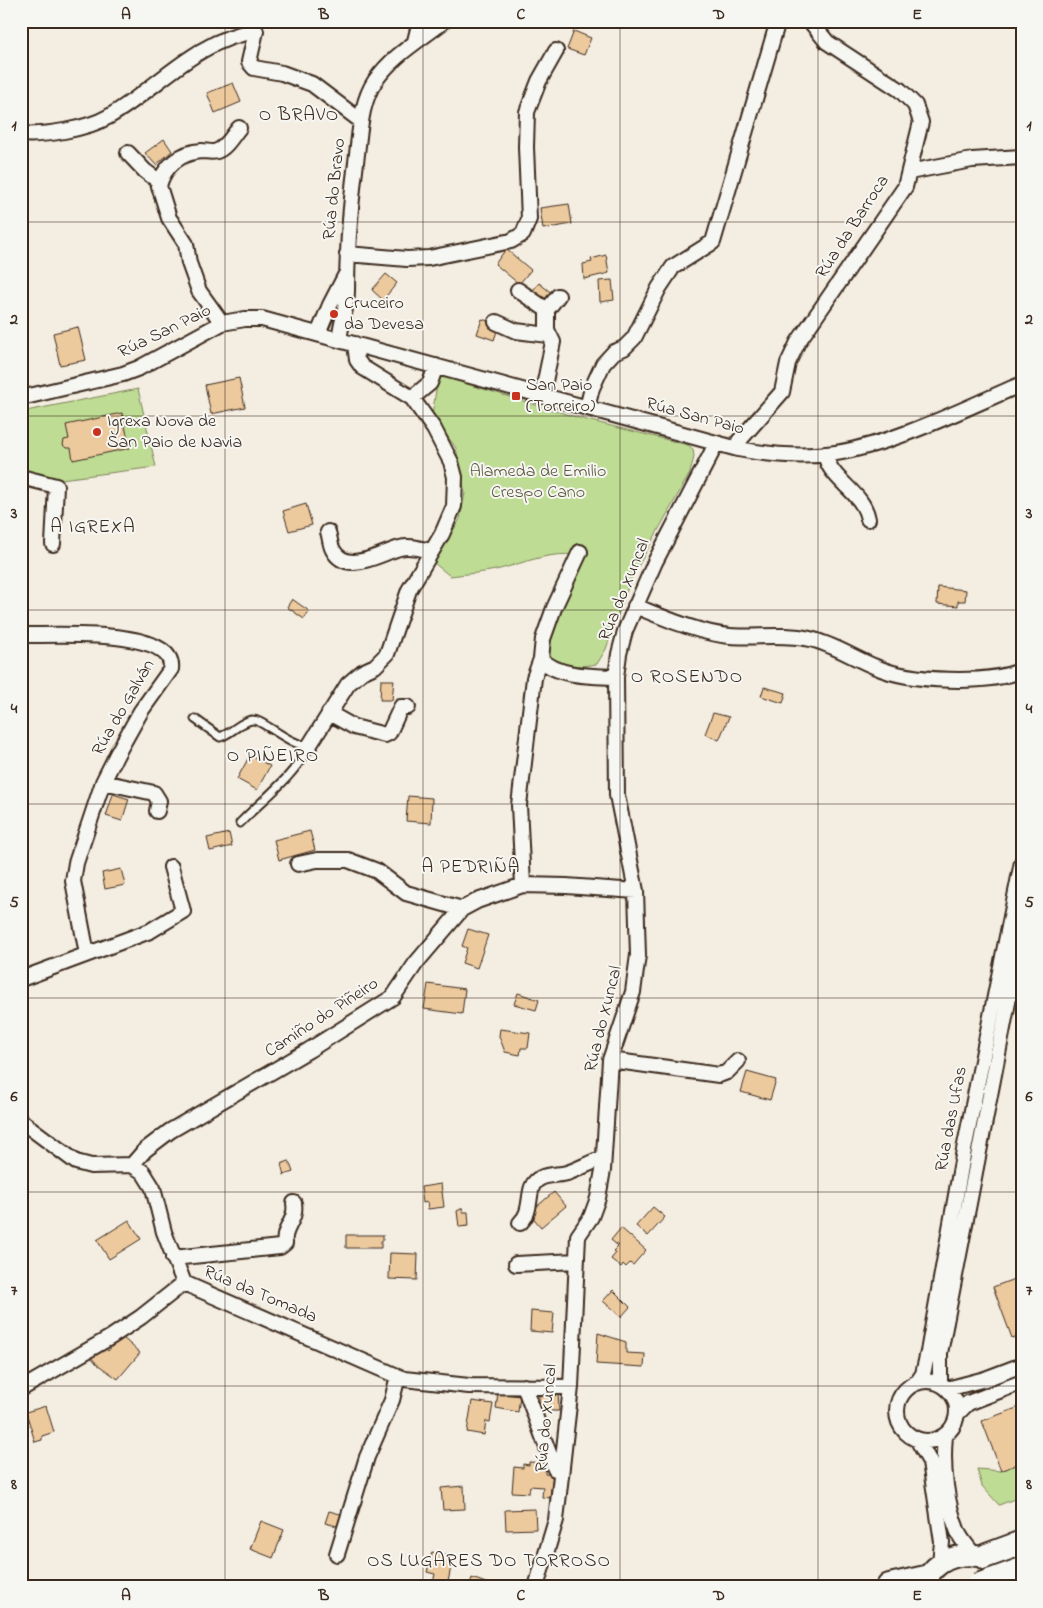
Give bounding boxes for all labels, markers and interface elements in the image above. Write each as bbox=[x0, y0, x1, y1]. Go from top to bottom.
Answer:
text: A bbox=[121, 3, 131, 27]
text: B bbox=[318, 3, 330, 27]
text: C bbox=[517, 3, 526, 27]
text: D bbox=[712, 3, 725, 27]
text: E bbox=[912, 3, 922, 27]
district label: O BRAVO bbox=[259, 102, 339, 129]
text: 1 bbox=[11, 114, 17, 138]
text: 1 bbox=[1026, 114, 1032, 138]
street label: Rúa do Bravo bbox=[317, 137, 353, 241]
street label: Rúa da Barroca bbox=[810, 170, 896, 284]
place label: Cruceiro da Devesa bbox=[344, 291, 424, 338]
street label: Rúa San Paio bbox=[114, 298, 216, 366]
text: 2 bbox=[9, 308, 18, 332]
marker: Cruceiro da Devesa bbox=[328, 308, 340, 320]
text: 2 bbox=[1024, 308, 1033, 332]
place label: San Paio (Torreiro) bbox=[526, 373, 595, 420]
marker: San Paio (Torreiro) bbox=[510, 390, 522, 402]
street label: Rúa San Paio bbox=[643, 391, 747, 443]
place label: Igrexa Nova de San Paio de Navia bbox=[107, 409, 242, 456]
marker: Igrexa Nova de San Paio de Navia bbox=[91, 426, 103, 438]
park label: Alameda de Emilio Crespo Cano bbox=[470, 459, 606, 506]
text: 3 bbox=[10, 502, 18, 526]
text: 3 bbox=[1025, 502, 1033, 526]
district label: A IGREXA bbox=[50, 514, 136, 541]
street label: Rúa do Xuncal bbox=[593, 535, 657, 645]
street label: Rúa do Galván bbox=[86, 655, 162, 761]
district label: O ROSENDO bbox=[631, 664, 743, 691]
text: 4 bbox=[10, 697, 18, 721]
text: 4 bbox=[1025, 697, 1033, 721]
district label: O PIÑEIRO bbox=[227, 743, 319, 770]
district label: A PEDRIÑA bbox=[421, 854, 521, 881]
text: 5 bbox=[9, 891, 19, 915]
text: 5 bbox=[1024, 891, 1034, 915]
street label: Rúa do Xuncal bbox=[578, 963, 630, 1075]
street label: Camiño do Piñeiro bbox=[260, 971, 384, 1065]
street label: Rúa das Ufas bbox=[929, 1064, 975, 1174]
text: 6 bbox=[9, 1085, 18, 1109]
text: 6 bbox=[1024, 1085, 1033, 1109]
street label: Rúa da Tomada bbox=[199, 1259, 321, 1331]
text: 7 bbox=[11, 1279, 18, 1303]
text: 7 bbox=[1026, 1279, 1033, 1303]
street label: Rúa do Xuncal bbox=[529, 1363, 565, 1473]
text: 8 bbox=[10, 1473, 17, 1497]
text: 8 bbox=[1025, 1473, 1032, 1497]
district label: OS LUGARES DO TORROSO bbox=[367, 1548, 611, 1575]
text: A bbox=[121, 1584, 131, 1608]
text: B bbox=[318, 1584, 330, 1608]
text: C bbox=[517, 1584, 526, 1608]
text: D bbox=[712, 1584, 725, 1608]
text: E bbox=[912, 1584, 922, 1608]

